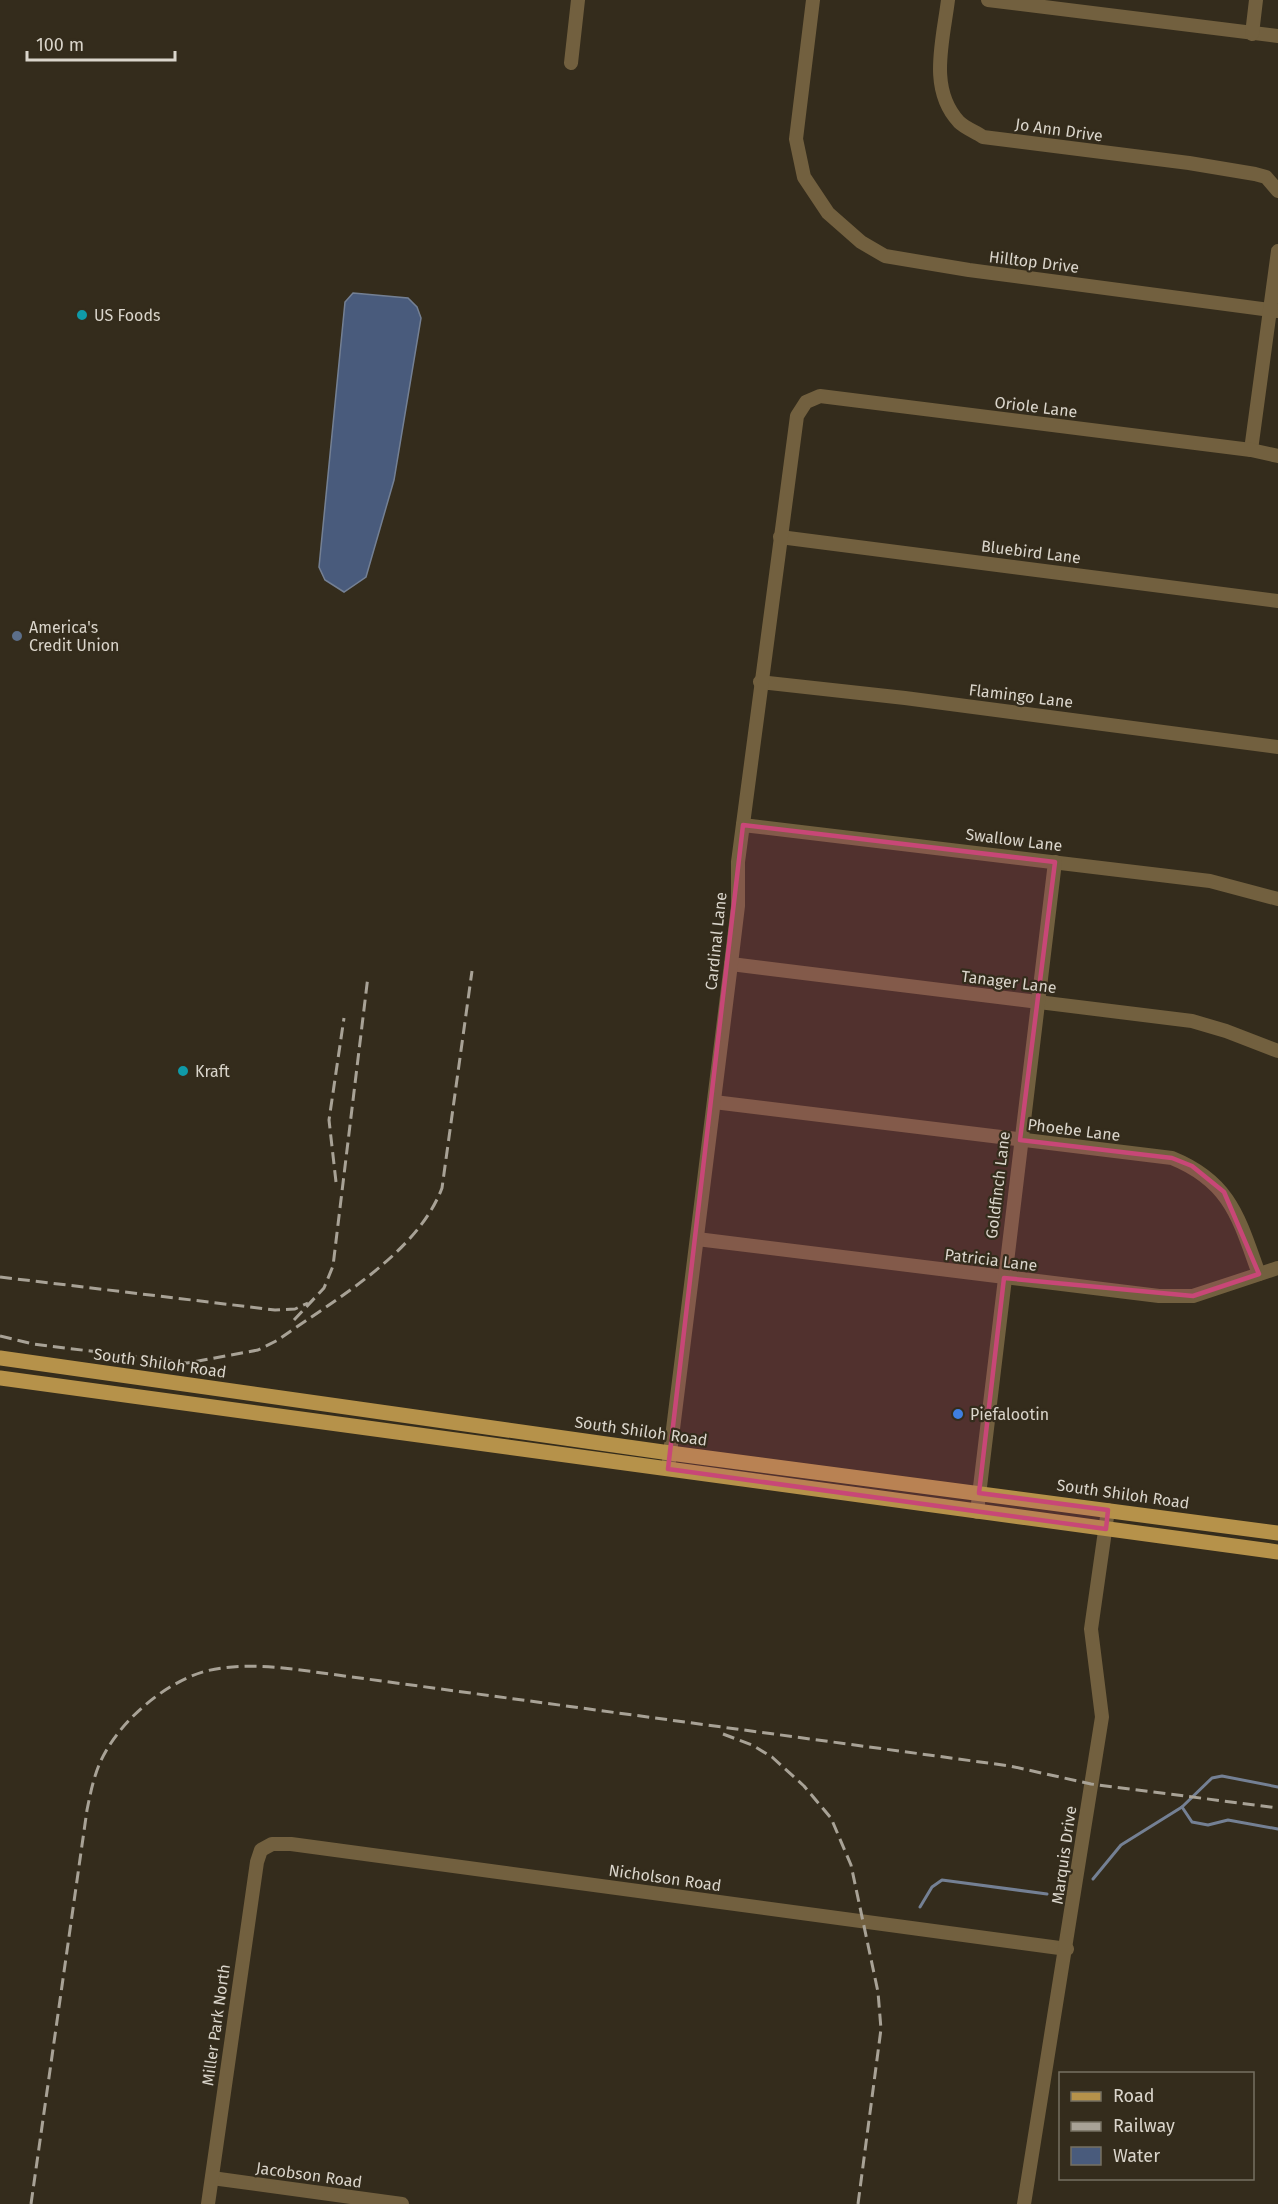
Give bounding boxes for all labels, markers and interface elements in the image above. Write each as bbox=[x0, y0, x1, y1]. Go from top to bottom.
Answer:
scale bar bbox=[27, 24, 176, 62]
text: 100 m bbox=[36, 34, 84, 56]
street label: Jo Ann Drive bbox=[1014, 114, 1104, 146]
street label: Hilltop Drive bbox=[988, 247, 1080, 277]
place label: US Foods bbox=[94, 306, 160, 325]
marker: US Foods bbox=[75, 308, 89, 322]
street label: Oriole Lane bbox=[994, 392, 1078, 422]
street label: Bluebird Lane bbox=[980, 536, 1082, 568]
place label: America's Credit Union bbox=[29, 618, 119, 655]
marker: America's Credit Union bbox=[10, 629, 24, 643]
street label: Flamingo Lane bbox=[968, 680, 1074, 712]
street label: Swallow Lane bbox=[964, 825, 1064, 855]
street label: Cardinal Lane bbox=[701, 891, 731, 991]
street label: Tanager Lane bbox=[960, 967, 1058, 997]
place label: Kraft bbox=[195, 1062, 230, 1081]
marker: Kraft bbox=[176, 1064, 190, 1078]
street label: Phoebe Lane bbox=[1026, 1115, 1122, 1145]
street label: Goldfinch Lane bbox=[982, 1130, 1014, 1240]
street label: Patricia Lane bbox=[944, 1245, 1038, 1275]
street label: South Shiloh Road bbox=[92, 1344, 228, 1382]
place label: Piefalootin bbox=[970, 1405, 1049, 1424]
marker: Piefalootin bbox=[951, 1407, 965, 1421]
street label: South Shiloh Road bbox=[573, 1412, 709, 1450]
street label: South Shiloh Road bbox=[1055, 1475, 1191, 1513]
street label: Marquis Drive bbox=[1048, 1804, 1080, 1906]
street label: Nicholson Road bbox=[607, 1861, 723, 1895]
street label: Miller Park North bbox=[198, 1963, 234, 2087]
legend bbox=[1059, 2072, 1254, 2180]
text: Road bbox=[1113, 2085, 1155, 2107]
text: Railway bbox=[1113, 2115, 1175, 2137]
text: Water bbox=[1113, 2145, 1160, 2167]
street label: Jacobson Road bbox=[255, 2158, 363, 2192]

